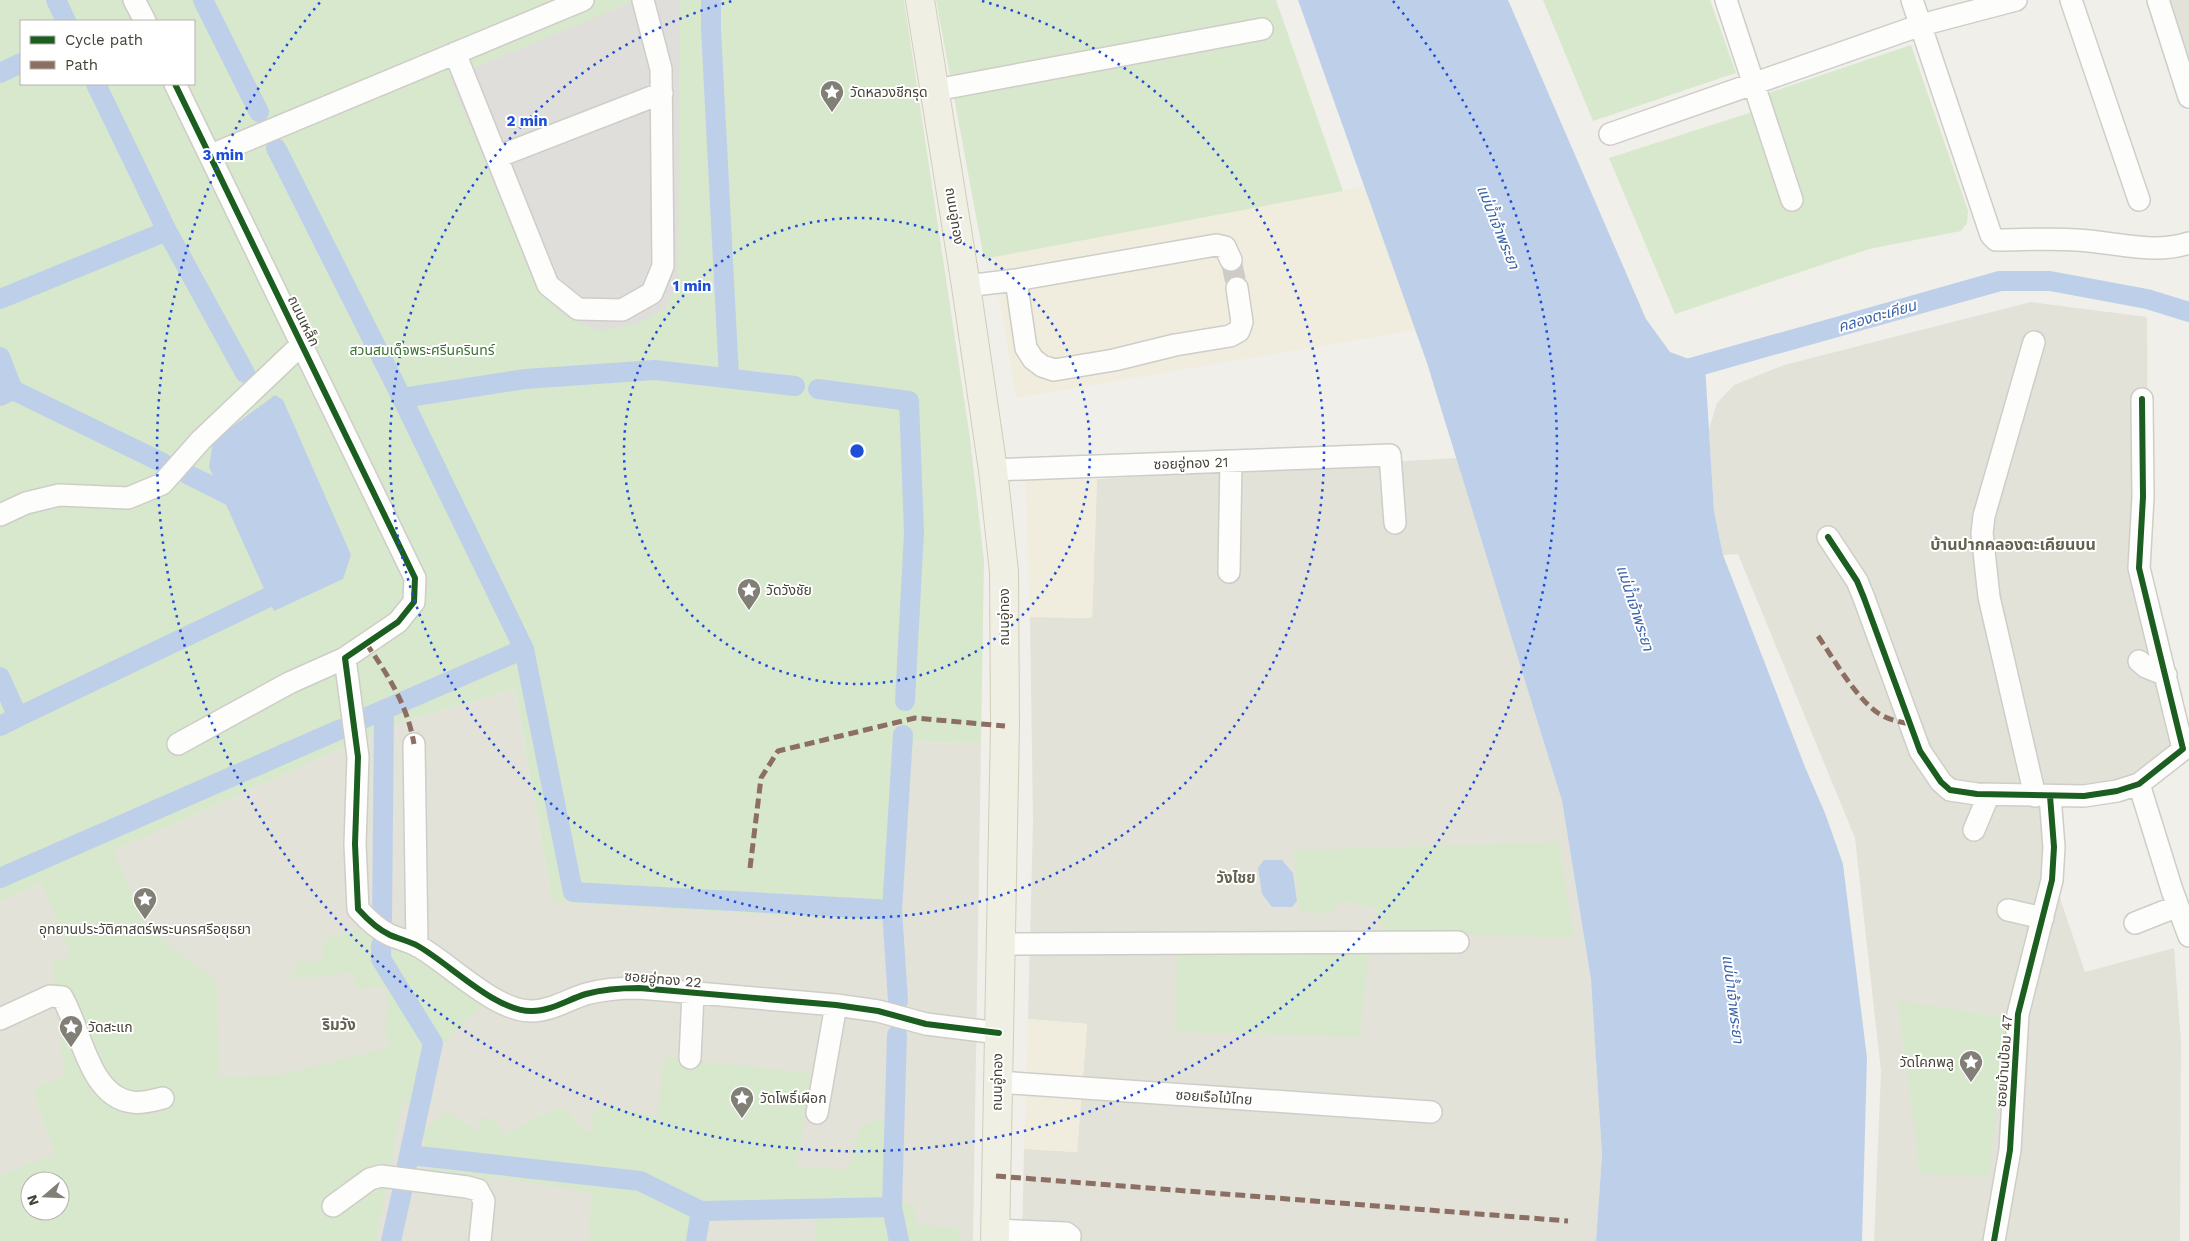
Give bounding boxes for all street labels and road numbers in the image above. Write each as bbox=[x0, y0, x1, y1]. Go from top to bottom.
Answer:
street label: ถนนอู่ทอง bbox=[942, 186, 967, 246]
street label: ถนนเหล็ก bbox=[285, 293, 323, 349]
street label: ซอยอู่ทอง 21 bbox=[1153, 454, 1229, 473]
street label: ถนนอู่ทอง bbox=[996, 588, 1013, 646]
street label: ซอยอู่ทอง 22 bbox=[624, 968, 702, 991]
street label: ซอยบ้านป้อม 47 bbox=[1993, 1014, 2015, 1108]
street label: ถนนอู่ทอง bbox=[988, 1053, 1007, 1111]
street label: ซอยเรือไม้ไทย bbox=[1175, 1086, 1253, 1108]

